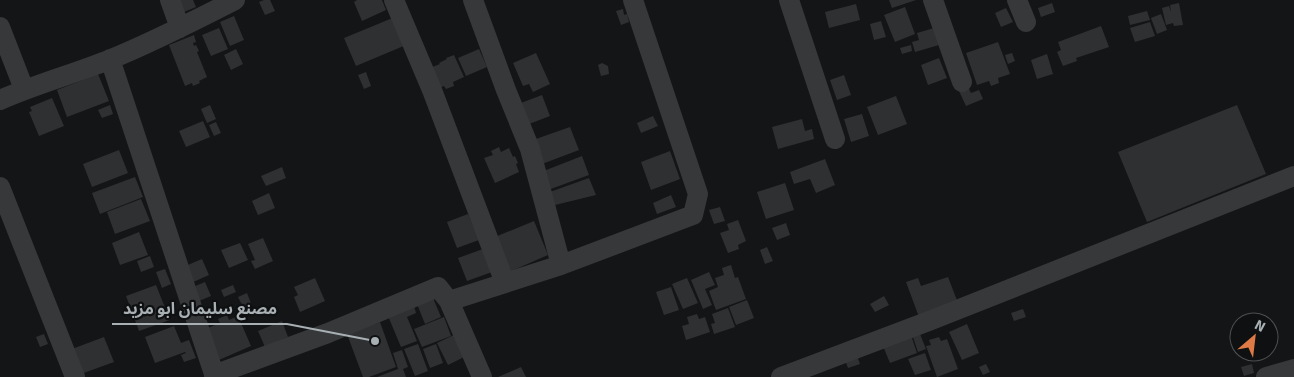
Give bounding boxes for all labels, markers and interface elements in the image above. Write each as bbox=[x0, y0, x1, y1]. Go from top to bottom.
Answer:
callout: مصنع سليمان ابو مزيد bbox=[112, 293, 287, 324]
text: مصنع سليمان ابو مزيد bbox=[123, 299, 277, 321]
north arrow bbox=[1229, 312, 1279, 362]
text: N bbox=[1252, 316, 1268, 336]

